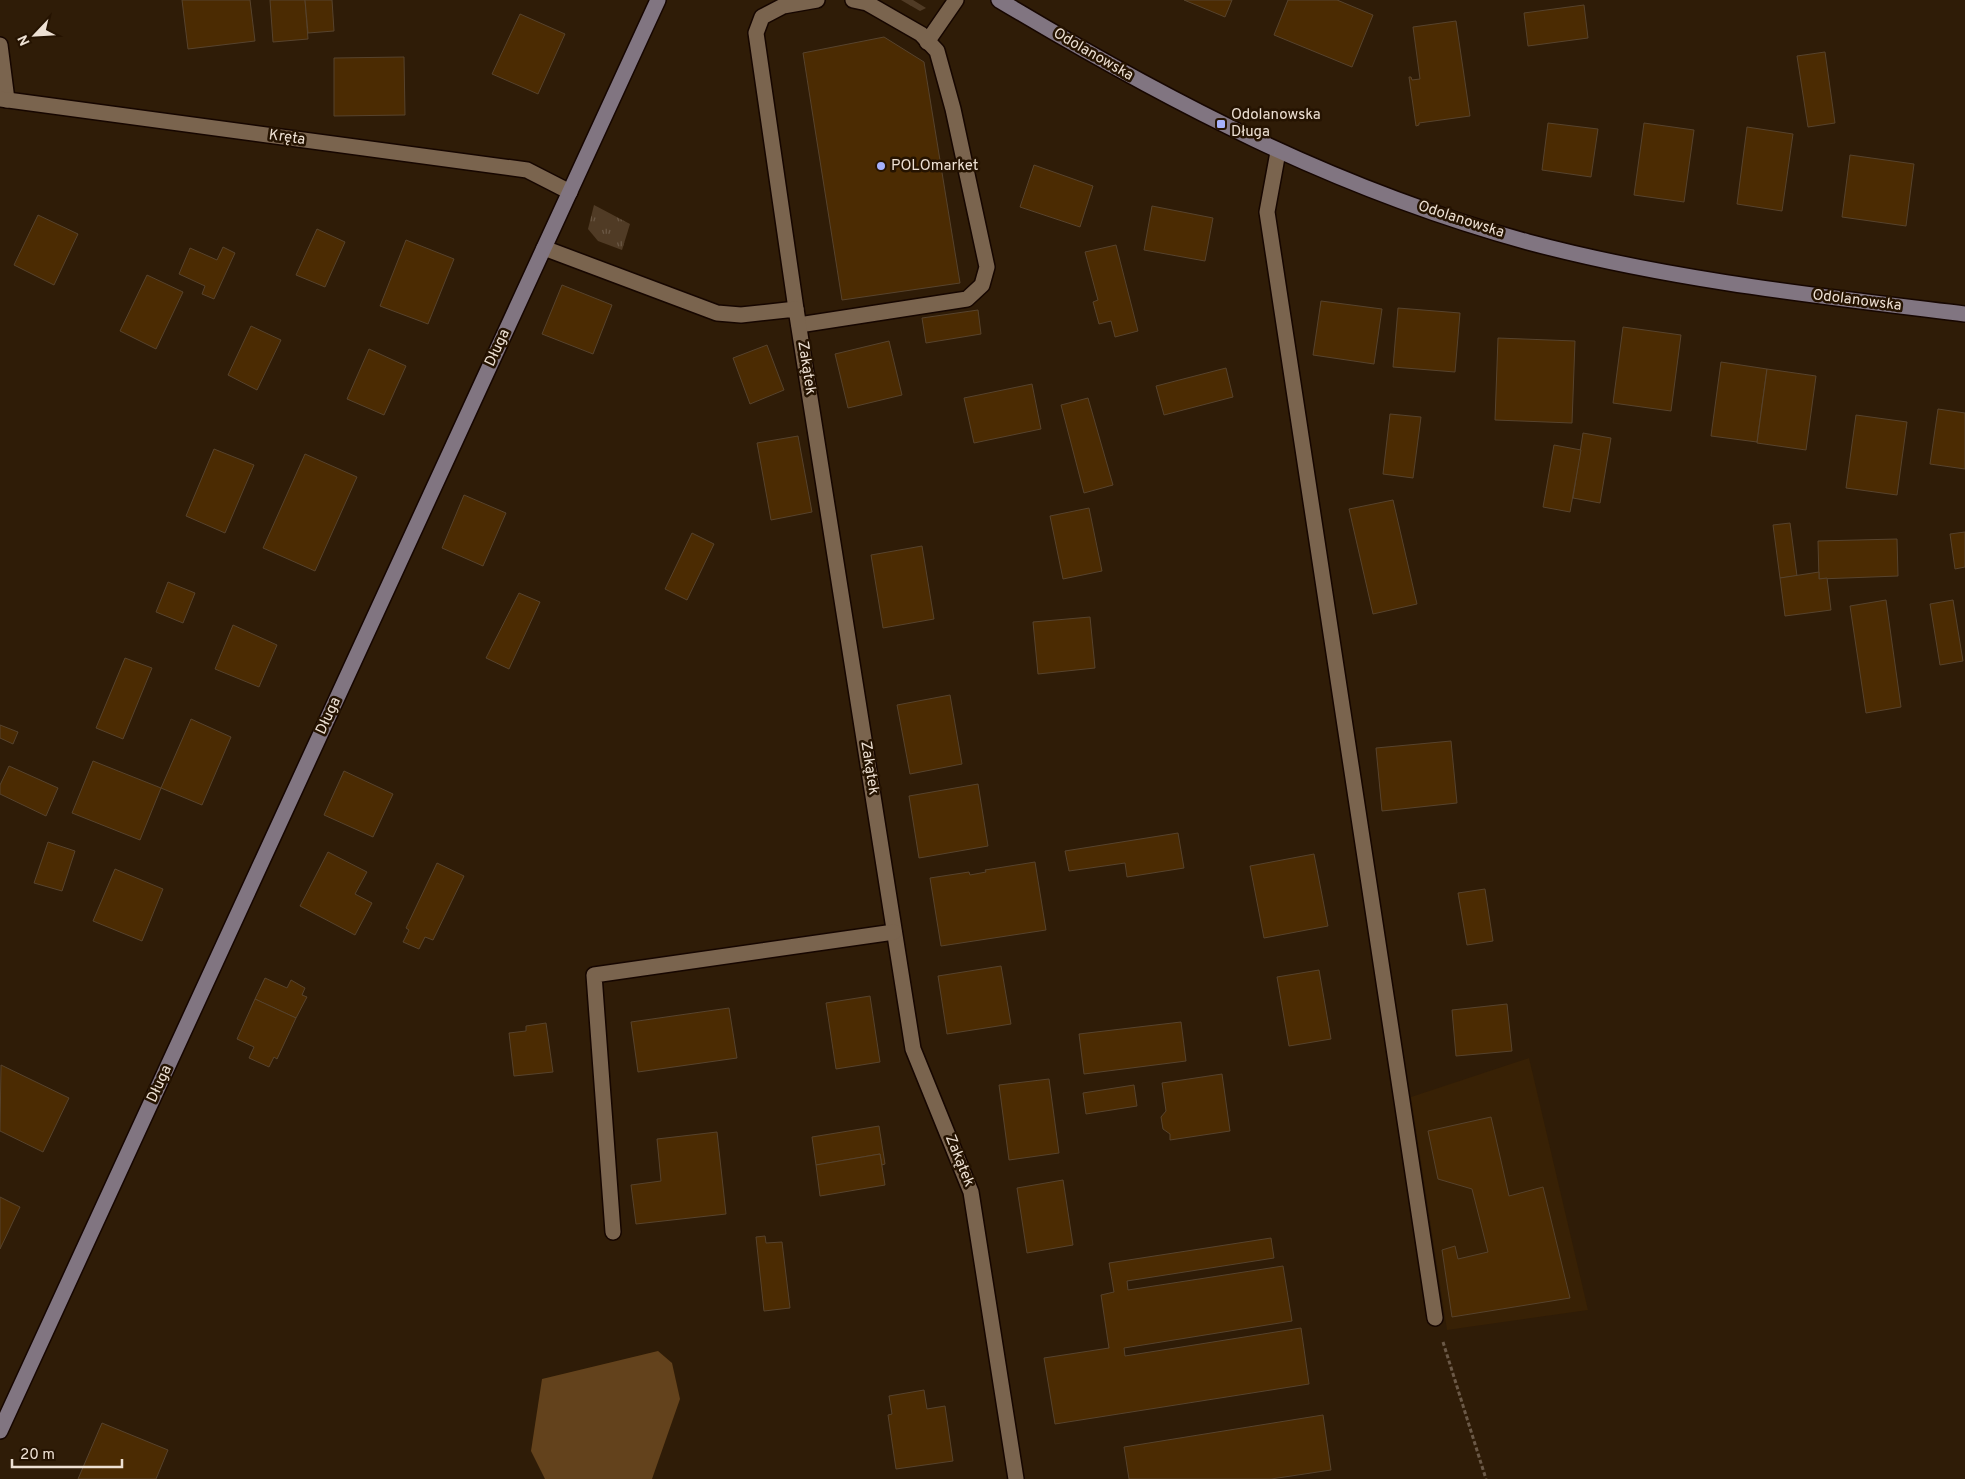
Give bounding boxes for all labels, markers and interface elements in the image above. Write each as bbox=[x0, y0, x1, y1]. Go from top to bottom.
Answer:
north arrow bbox=[10, 10, 60, 60]
street label: Odolanowska bbox=[1049, 24, 1137, 86]
text: N bbox=[15, 32, 34, 48]
place label: Odolanowska Długa bbox=[1231, 106, 1321, 142]
marker: Odolanowska Długa bbox=[1215, 118, 1227, 130]
street label: Kręta bbox=[268, 126, 306, 150]
place label: POLOmarket bbox=[891, 157, 978, 176]
marker: POLOmarket bbox=[875, 160, 887, 172]
street label: Odolanowska bbox=[1415, 197, 1507, 243]
street label: Odolanowska bbox=[1811, 286, 1903, 316]
street label: Długa bbox=[481, 326, 515, 370]
street label: Zakątek bbox=[792, 340, 820, 396]
street label: Długa bbox=[312, 694, 346, 738]
street label: Zakątek bbox=[855, 740, 883, 796]
street label: Długa bbox=[143, 1062, 177, 1106]
street label: Zakątek bbox=[940, 1132, 978, 1190]
scale bar bbox=[12, 1436, 122, 1468]
text: 20 m bbox=[20, 1446, 55, 1465]

